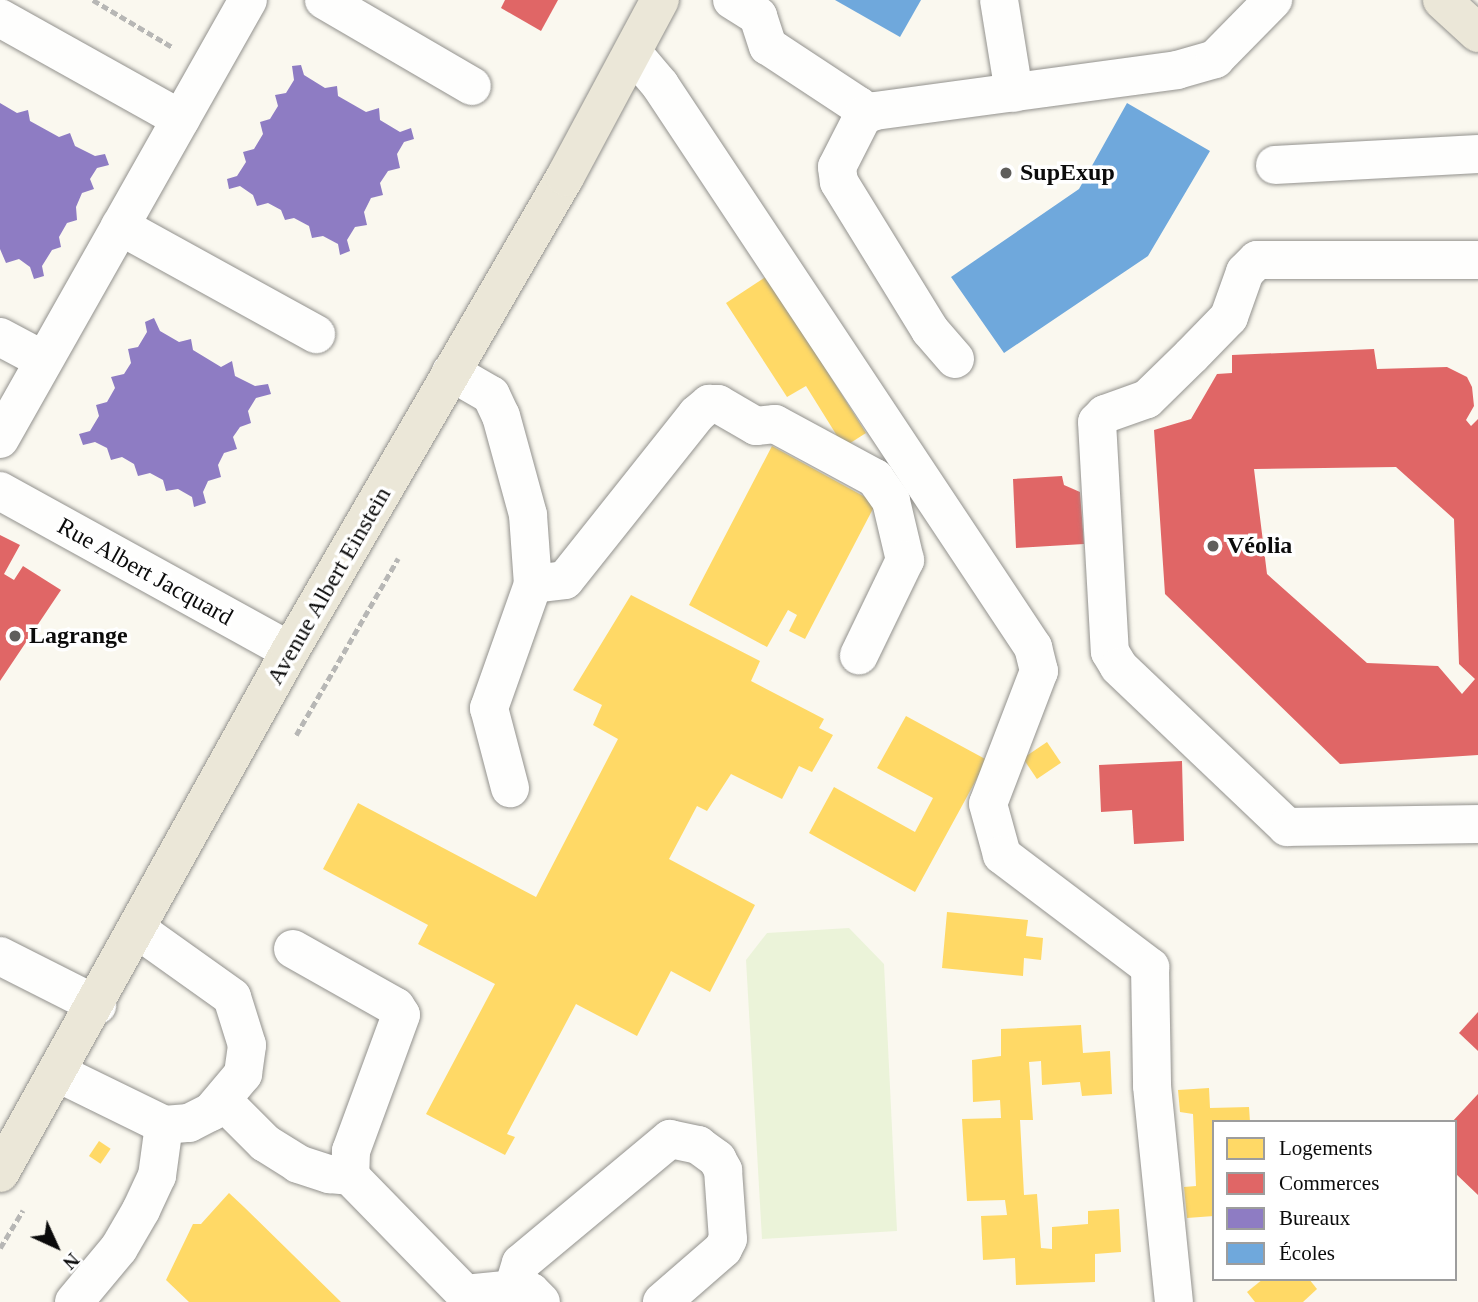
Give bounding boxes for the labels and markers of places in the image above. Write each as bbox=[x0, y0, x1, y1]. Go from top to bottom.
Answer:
place label: SupExup bbox=[1020, 159, 1115, 187]
marker: SupExup bbox=[998, 165, 1014, 181]
place label: Véolia bbox=[1227, 532, 1292, 560]
marker: Véolia bbox=[1205, 538, 1221, 554]
place label: Lagrange bbox=[29, 622, 128, 650]
marker: Lagrange bbox=[7, 628, 23, 644]

